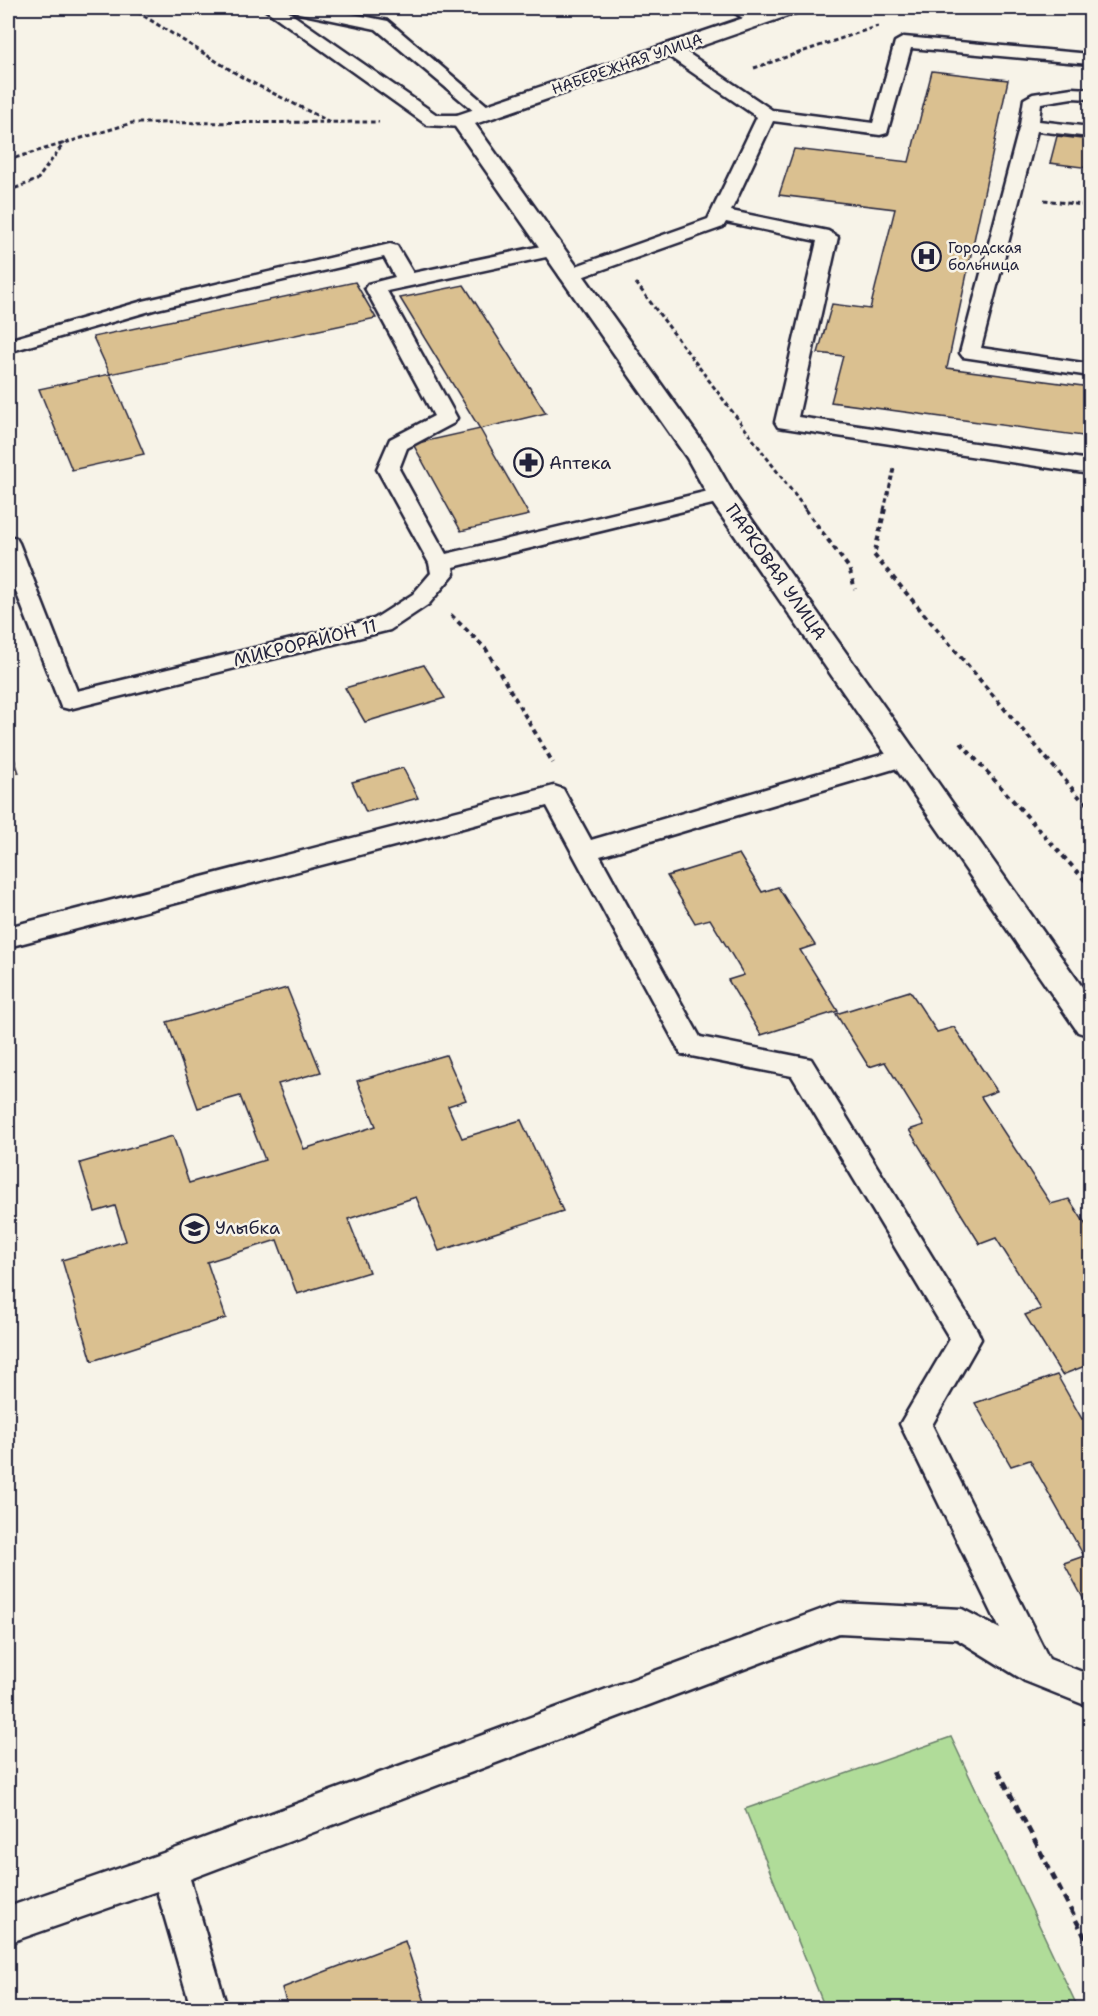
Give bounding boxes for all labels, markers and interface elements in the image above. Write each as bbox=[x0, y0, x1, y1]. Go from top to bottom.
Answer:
street label: НАБЕРЕЖНАЯ УЛИЦА bbox=[549, 29, 705, 99]
place label: Городская больница bbox=[948, 238, 1022, 275]
hospital icon: Городская больница bbox=[911, 241, 943, 273]
pharmacy icon: Аптека bbox=[512, 447, 544, 479]
place label: Аптека bbox=[549, 451, 611, 475]
street label: ПАРКОВАЯ УЛИЦА bbox=[720, 499, 832, 645]
street label: МИКРОРАЙОН 11 bbox=[231, 614, 379, 672]
school or university icon: Улыбка bbox=[178, 1212, 210, 1244]
place label: Улыбка bbox=[215, 1216, 280, 1240]

